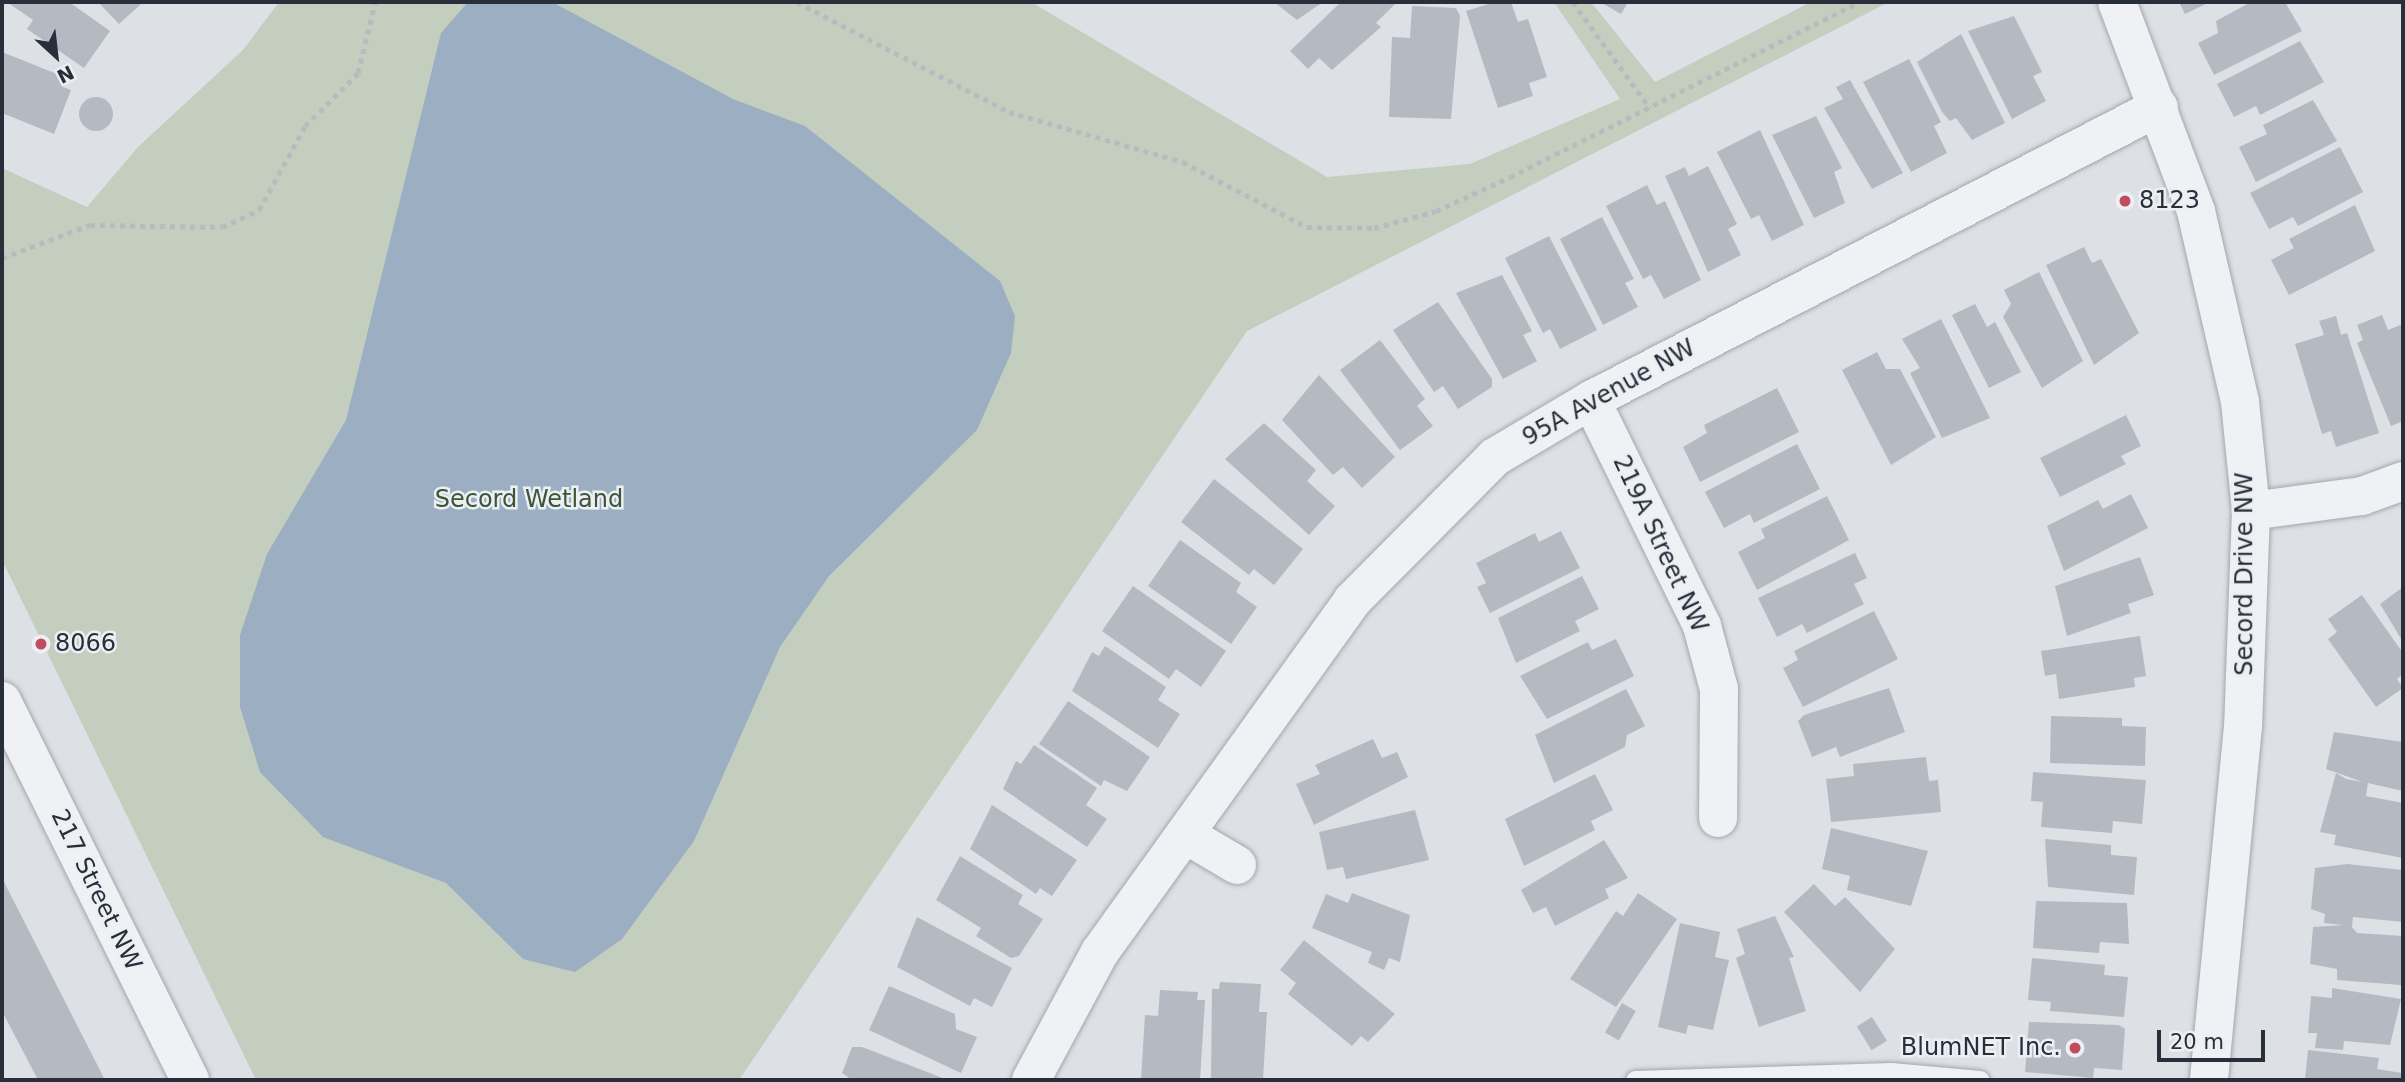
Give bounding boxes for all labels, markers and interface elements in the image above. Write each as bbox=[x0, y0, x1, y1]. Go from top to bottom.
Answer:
north arrow bbox=[21, 21, 91, 91]
text: N bbox=[53, 61, 78, 88]
place label: 8123 bbox=[2139, 187, 2200, 215]
marker: 8123 bbox=[2117, 193, 2133, 209]
street label: 95A Avenue NW bbox=[1518, 334, 1700, 452]
street label: 219A Street NW bbox=[1606, 451, 1714, 637]
street label: Secord Drive NW bbox=[2231, 472, 2259, 676]
park label: Secord Wetland bbox=[435, 486, 623, 514]
place label: 8066 bbox=[55, 630, 116, 658]
marker: 8066 bbox=[33, 636, 49, 652]
street label: 217 Street NW bbox=[45, 805, 147, 975]
scale bar bbox=[2160, 1016, 2268, 1060]
text: 20 m bbox=[2170, 1030, 2224, 1054]
place label: BlumNET Inc. bbox=[1901, 1034, 2061, 1062]
marker: BlumNET Inc. bbox=[2067, 1040, 2083, 1056]

